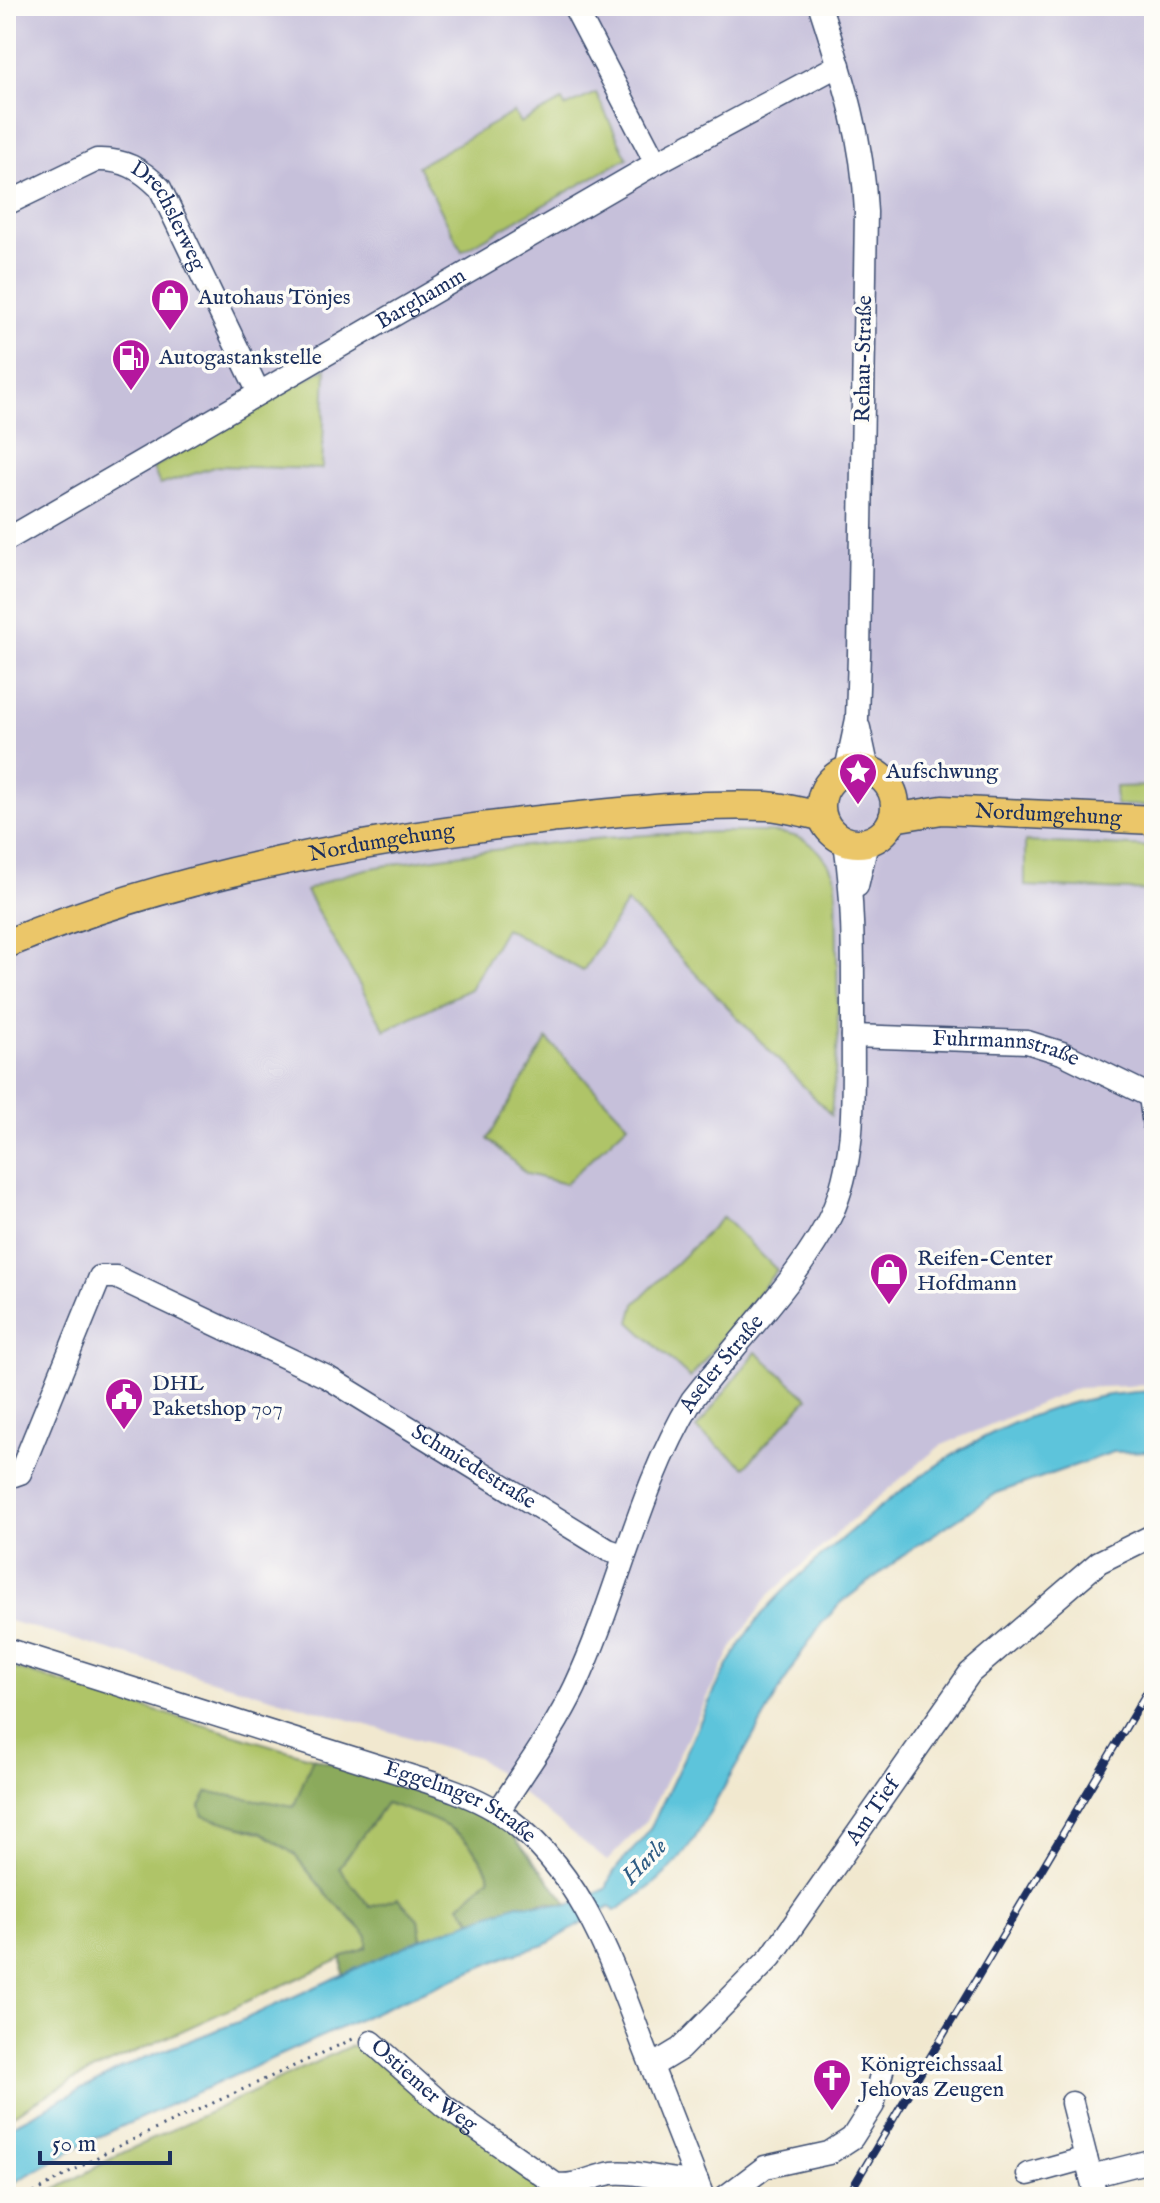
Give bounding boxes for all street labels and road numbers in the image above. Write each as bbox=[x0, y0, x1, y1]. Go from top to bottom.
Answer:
street label: Drechslerweg bbox=[125, 155, 212, 276]
street label: Barghamm bbox=[371, 262, 471, 336]
street label: Rehau-Straße bbox=[849, 295, 879, 423]
street label: Nordumgehung bbox=[974, 798, 1123, 833]
street label: Nordumgehung bbox=[307, 817, 457, 869]
street label: Fuhrmannstraße bbox=[932, 1025, 1084, 1073]
street label: Aseler Straße bbox=[673, 1309, 770, 1419]
street label: Schmiedestraße bbox=[406, 1418, 541, 1516]
street label: Eggelinger Straße bbox=[381, 1755, 542, 1849]
street label: Am Tief bbox=[839, 1769, 909, 1852]
street label: Ostiemer Weg bbox=[364, 2033, 483, 2140]

